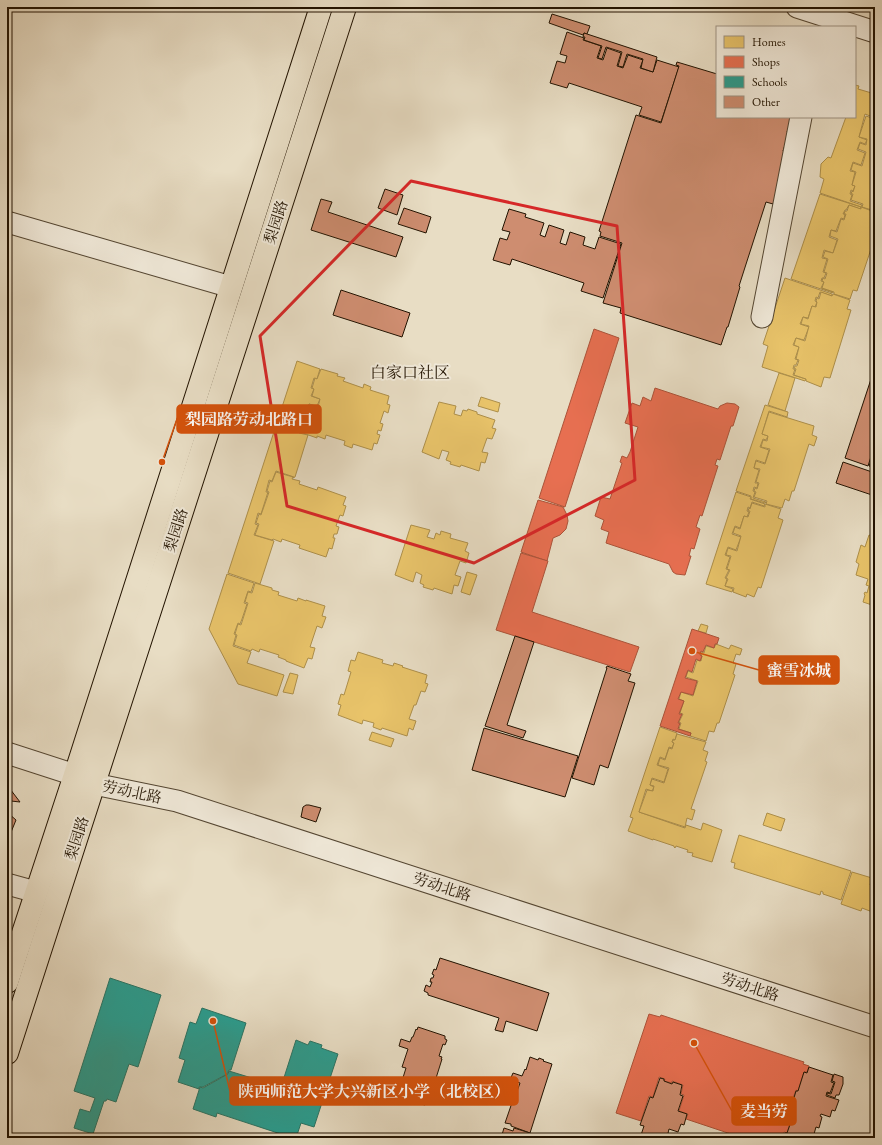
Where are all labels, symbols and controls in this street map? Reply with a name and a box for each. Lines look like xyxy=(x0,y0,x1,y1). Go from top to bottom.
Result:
legend xyxy=(716,26,856,118)
text: Homes xyxy=(752,34,786,50)
text: Shops xyxy=(752,54,780,70)
text: Schools xyxy=(752,74,787,90)
text: Other xyxy=(752,94,780,110)
street label: 梨园路 xyxy=(260,198,292,246)
district label: 白家口社区 xyxy=(370,362,450,383)
callout: 梨园路劳动北路口 xyxy=(177,405,321,433)
text: 梨园路劳动北路口 xyxy=(185,409,313,430)
street label: 梨园路 xyxy=(160,506,192,554)
callout: 蜜雪冰城 xyxy=(759,656,839,684)
text: 蜜雪冰城 xyxy=(767,660,831,681)
street label: 劳动北路 xyxy=(101,776,163,807)
street label: 梨园路 xyxy=(61,814,93,862)
street label: 劳动北路 xyxy=(411,868,474,905)
street label: 劳动北路 xyxy=(719,968,782,1005)
callout: 陕西师范大学大兴新区小学（北校区） xyxy=(230,1077,518,1105)
text: 陕西师范大学大兴新区小学（北校区） xyxy=(238,1081,510,1102)
callout: 麦当劳 xyxy=(732,1097,796,1125)
text: 麦当劳 xyxy=(740,1101,788,1122)

